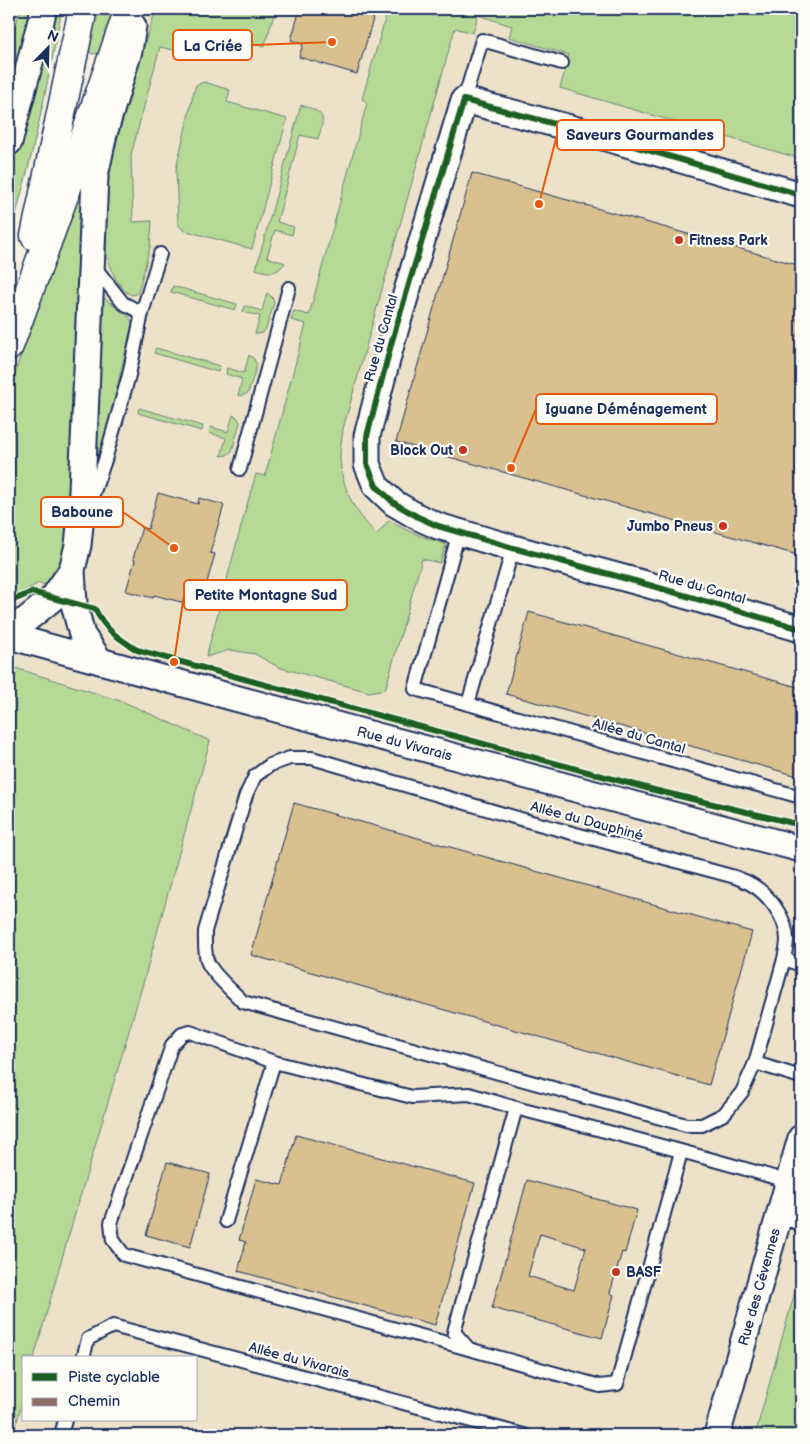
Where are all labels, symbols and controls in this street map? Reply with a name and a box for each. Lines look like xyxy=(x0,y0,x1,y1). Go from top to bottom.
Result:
north arrow xyxy=(22,22,72,72)
text: N xyxy=(45,27,61,46)
callout: La Criée xyxy=(173,30,252,60)
text: La Criée xyxy=(184,37,243,56)
callout: Saveurs Gourmandes xyxy=(557,120,724,150)
text: Saveurs Gourmandes xyxy=(566,126,714,145)
place label: Fitness Park xyxy=(689,232,768,249)
marker: Fitness Park xyxy=(673,234,685,246)
street label: Rue du Cantal xyxy=(360,292,402,384)
callout: Iguane Déménagement xyxy=(536,394,717,424)
text: Iguane Déménagement xyxy=(545,400,707,419)
place label: Block Out xyxy=(390,442,453,459)
marker: Block Out xyxy=(457,444,469,456)
callout: Baboune xyxy=(41,497,123,527)
text: Baboune xyxy=(51,503,113,522)
place label: Jumbo Pneus xyxy=(627,518,713,535)
marker: Jumbo Pneus xyxy=(717,520,729,532)
street label: Rue du Cantal xyxy=(656,566,748,608)
callout: Petite Montagne Sud xyxy=(184,580,347,610)
text: Petite Montagne Sud xyxy=(195,586,337,605)
street label: Allée du Cantal xyxy=(591,715,687,757)
street label: Rue du Vivarais xyxy=(355,722,454,764)
street label: Allée du Dauphiné xyxy=(529,798,646,844)
street label: Rue des Cévennes xyxy=(734,1226,784,1347)
place label: BASF xyxy=(626,1264,662,1281)
marker: BASF xyxy=(610,1266,622,1278)
street label: Allée du Vivarais xyxy=(247,1338,351,1382)
legend xyxy=(22,1356,198,1422)
text: Piste cyclable xyxy=(68,1368,160,1387)
text: Chemin xyxy=(68,1392,120,1411)

